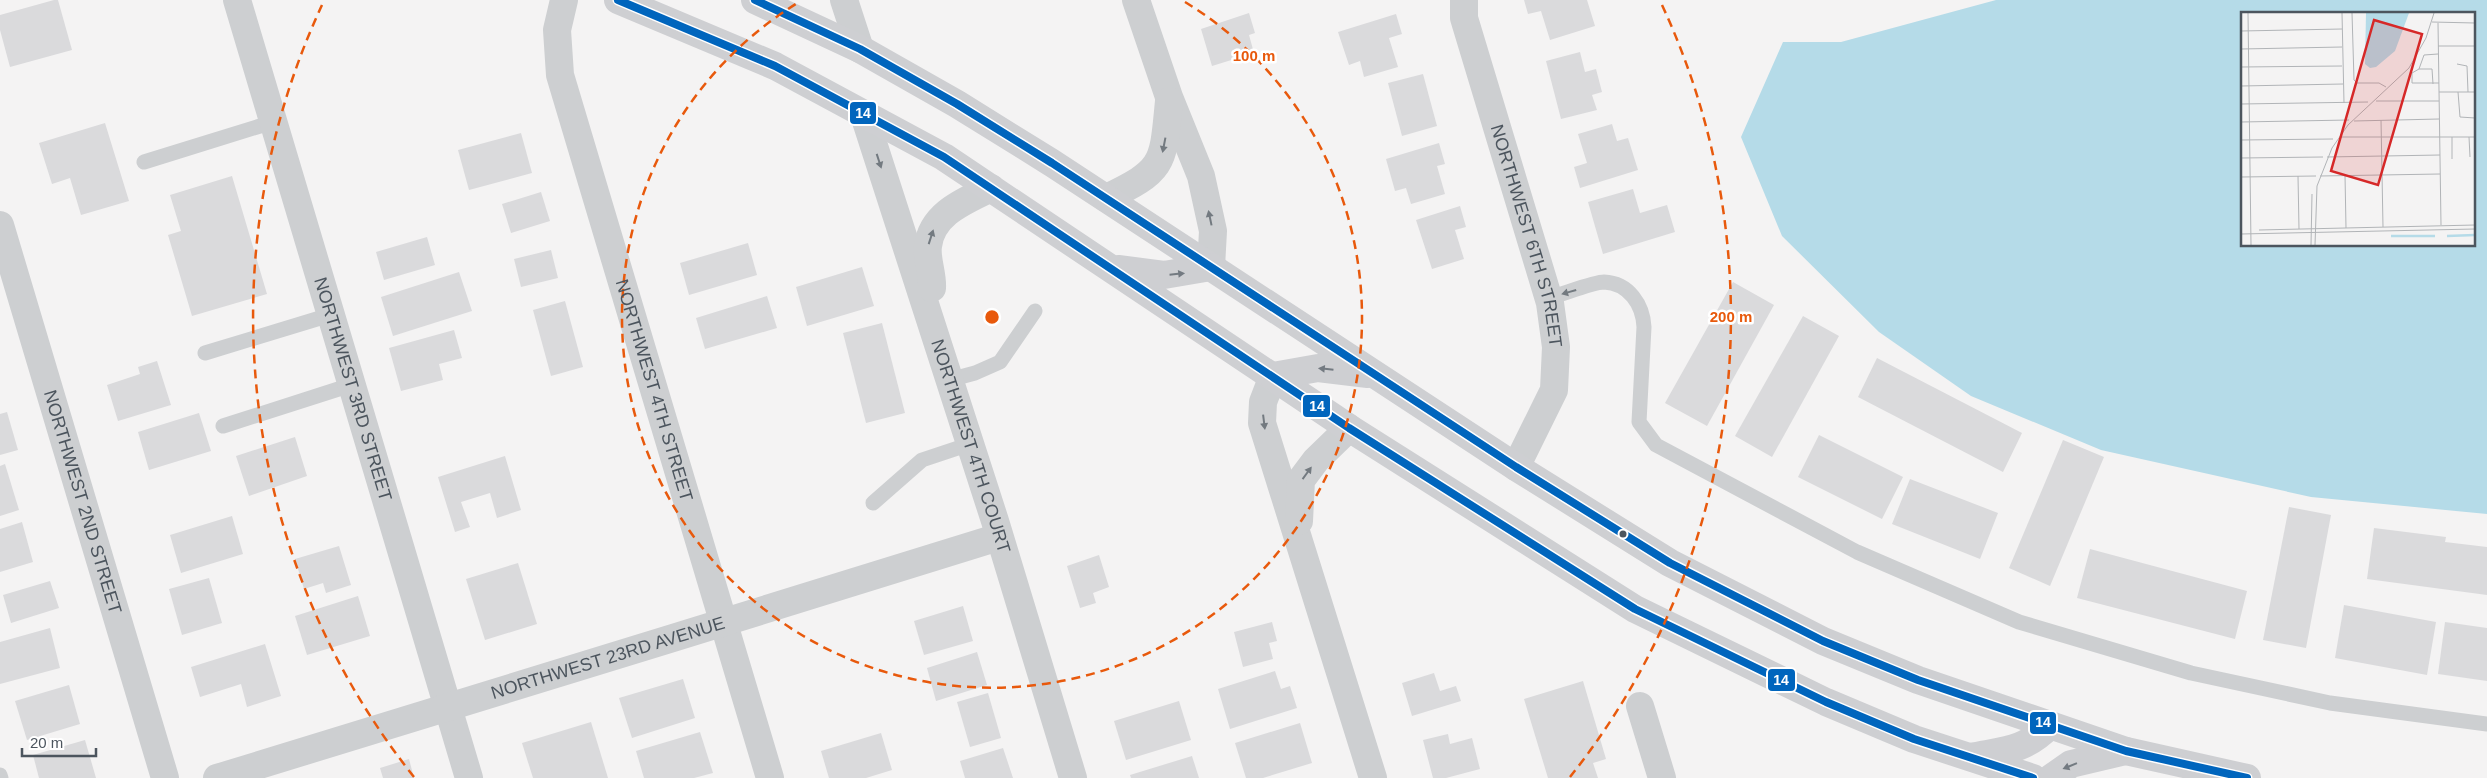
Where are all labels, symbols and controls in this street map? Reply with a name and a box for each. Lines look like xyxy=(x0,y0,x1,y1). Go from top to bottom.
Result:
inset map xyxy=(2241,12,2474,246)
text: 100 m xyxy=(1233,47,1275,64)
line badge: 14 xyxy=(849,101,877,125)
text: 14 xyxy=(855,105,871,121)
street label: NORTHWEST 6TH STREET xyxy=(1487,122,1566,348)
one-way arrow xyxy=(1160,138,1168,153)
one-way arrow xyxy=(875,154,883,169)
one-way arrow xyxy=(1206,211,1214,226)
one-way arrow xyxy=(927,229,935,244)
one-way arrow xyxy=(1169,270,1185,278)
street label: NORTHWEST 3RD STREET xyxy=(310,275,396,503)
street label: NORTHWEST 4TH STREET xyxy=(612,277,697,504)
one-way arrow xyxy=(1562,289,1577,297)
centre of rings xyxy=(983,308,1001,326)
text: 200 m xyxy=(1710,308,1752,325)
street label: NORTHWEST 4TH COURT xyxy=(927,337,1014,555)
one-way arrow xyxy=(1318,365,1334,373)
street label: NORTHWEST 2ND STREET xyxy=(40,388,125,616)
line badge: 14 xyxy=(1302,394,1331,418)
text: 14 xyxy=(1309,398,1325,414)
one-way arrow xyxy=(1260,415,1268,431)
one-way arrow xyxy=(1302,466,1312,480)
unlabelled marker xyxy=(1618,529,1628,539)
street label: NORTHWEST 23RD AVENUE xyxy=(489,613,727,703)
line badge: 14 xyxy=(1767,668,1796,692)
text: 14 xyxy=(1773,672,1789,688)
line badge: 14 xyxy=(2029,711,2057,735)
text: 14 xyxy=(2035,714,2051,730)
scale bar xyxy=(22,726,96,758)
text: 20 m xyxy=(30,734,63,751)
one-way arrow xyxy=(2062,762,2077,770)

